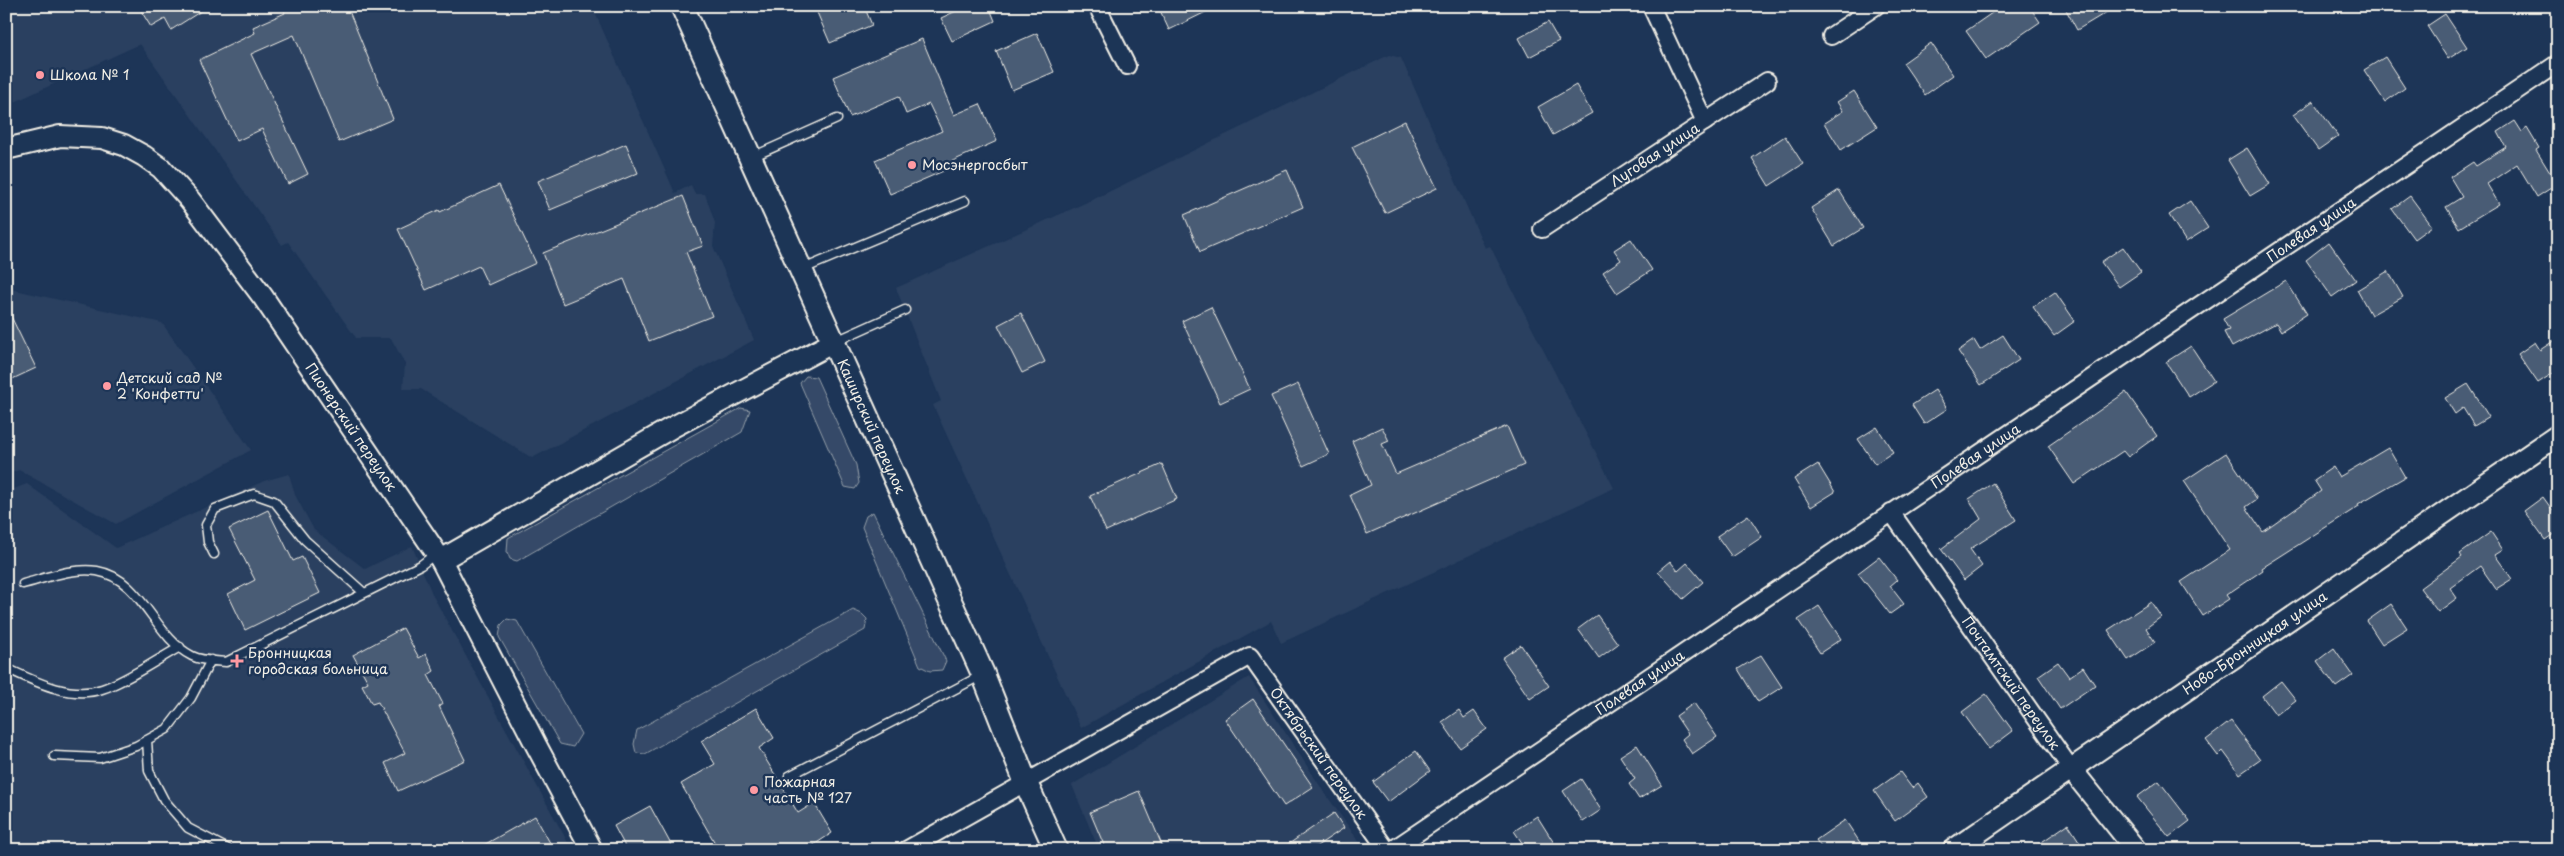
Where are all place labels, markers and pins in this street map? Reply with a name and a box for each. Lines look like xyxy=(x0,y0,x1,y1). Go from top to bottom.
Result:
place label: Школа № 1 xyxy=(50,64,129,85)
marker: Школа № 1 xyxy=(34,69,46,81)
place label: Мосэнергосбыт xyxy=(922,154,1028,175)
marker: Мосэнергосбыт xyxy=(906,159,918,171)
place label: Детский сад № 2 'Конфетти' xyxy=(116,367,222,404)
marker: Детский сад № 2 'Конфетти' xyxy=(101,380,113,392)
place label: Бронницкая городская больница xyxy=(248,642,388,679)
marker: Бронницкая городская больница xyxy=(230,654,244,668)
place label: Пожарная часть № 127 xyxy=(764,771,852,808)
marker: Пожарная часть № 127 xyxy=(748,784,760,796)

